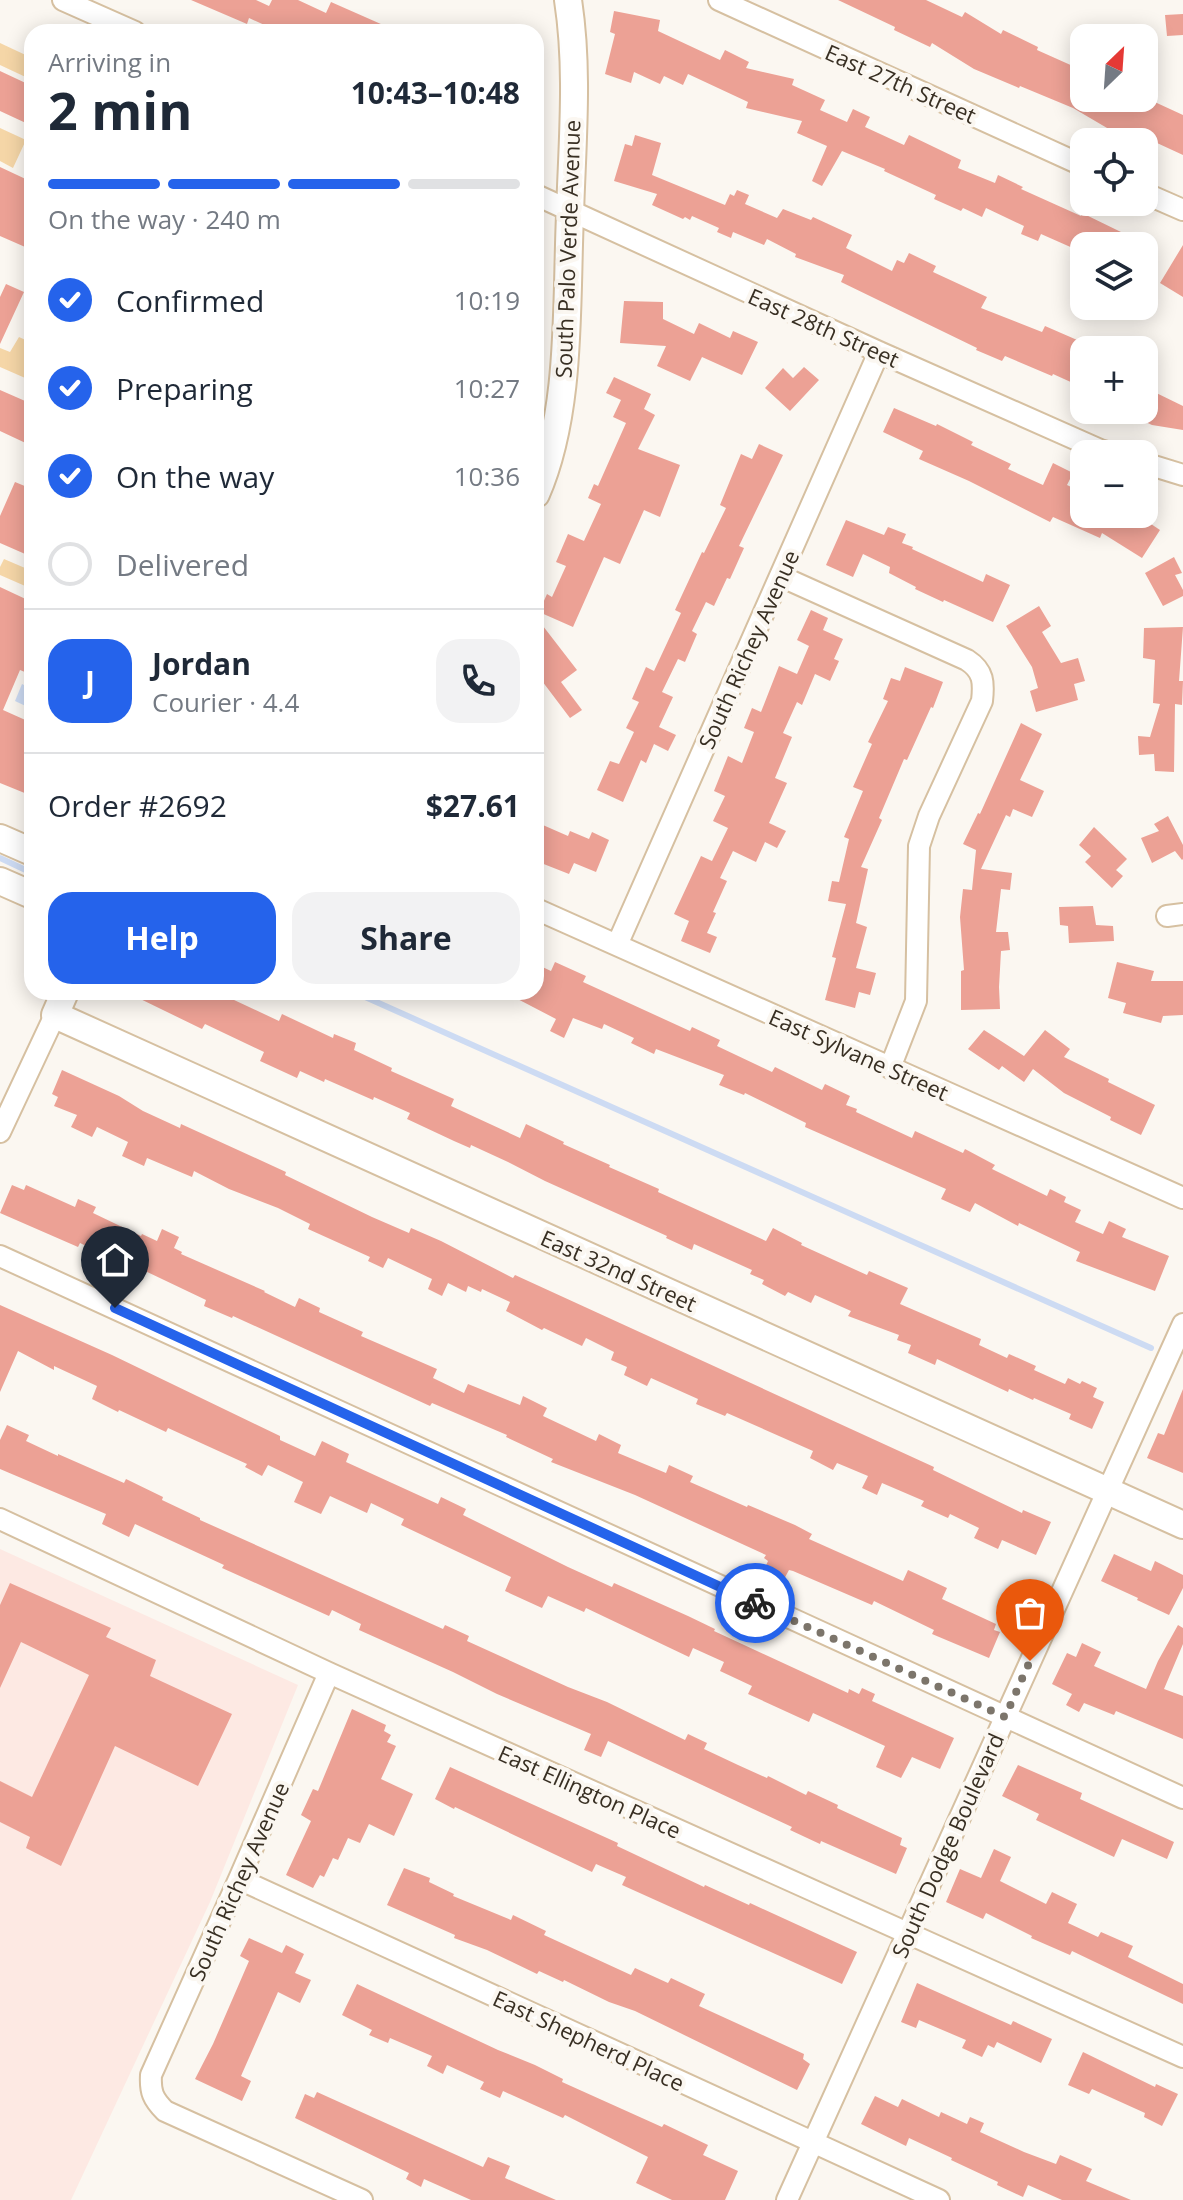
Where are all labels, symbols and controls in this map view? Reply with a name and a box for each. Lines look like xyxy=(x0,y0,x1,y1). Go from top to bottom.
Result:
north arrow xyxy=(1070,24,1158,112)
map controls xyxy=(1070,24,1158,528)
street label: East 27th Street xyxy=(821,36,981,130)
text: Arriving in xyxy=(48,44,171,80)
text: 10:43–10:48 xyxy=(351,72,520,113)
text: 2 min xyxy=(48,74,192,145)
street label: South Palo Verde Avenue xyxy=(548,119,586,379)
button: locate xyxy=(1070,128,1158,216)
text: On the way · 240 m xyxy=(48,201,281,237)
button: layers xyxy=(1070,232,1158,320)
icon: check xyxy=(48,278,92,322)
text: Confirmed xyxy=(116,280,264,321)
street label: East 28th Street xyxy=(744,280,904,374)
text: 10:19 xyxy=(454,282,520,318)
button: + xyxy=(1070,336,1158,424)
icon: check xyxy=(48,366,92,410)
text: Preparing xyxy=(116,368,253,409)
text: 10:27 xyxy=(454,370,520,406)
button: − xyxy=(1070,440,1158,528)
icon: check xyxy=(48,454,92,498)
text: On the way xyxy=(116,456,274,497)
text: 10:36 xyxy=(454,458,520,494)
text: Delivered xyxy=(116,544,249,585)
street label: South Richey Avenue xyxy=(691,545,805,753)
button: phone xyxy=(436,639,520,723)
text: Jordan xyxy=(152,643,251,684)
text: J xyxy=(85,661,95,702)
text: Courier · 4.4 xyxy=(152,684,299,720)
text: Order #2692 xyxy=(48,785,227,826)
text: $27.61 xyxy=(426,785,520,826)
button: Help xyxy=(48,892,276,984)
button: Share xyxy=(292,892,520,984)
street label: East Sylvane Street xyxy=(765,1001,954,1107)
street label: East 32nd Street xyxy=(536,1222,702,1318)
pin xyxy=(81,1226,149,1308)
icon: home xyxy=(93,1238,137,1282)
courier xyxy=(715,1563,795,1643)
pin xyxy=(996,1579,1064,1661)
icon: bike xyxy=(733,1581,777,1625)
icon: bag xyxy=(1008,1591,1052,1635)
street label: South Dodge Boulevard xyxy=(884,1728,1010,1962)
street label: East Ellington Place xyxy=(494,1737,686,1845)
street label: South Richey Avenue xyxy=(181,1777,295,1985)
street label: East Shepherd Place xyxy=(489,1982,689,2098)

